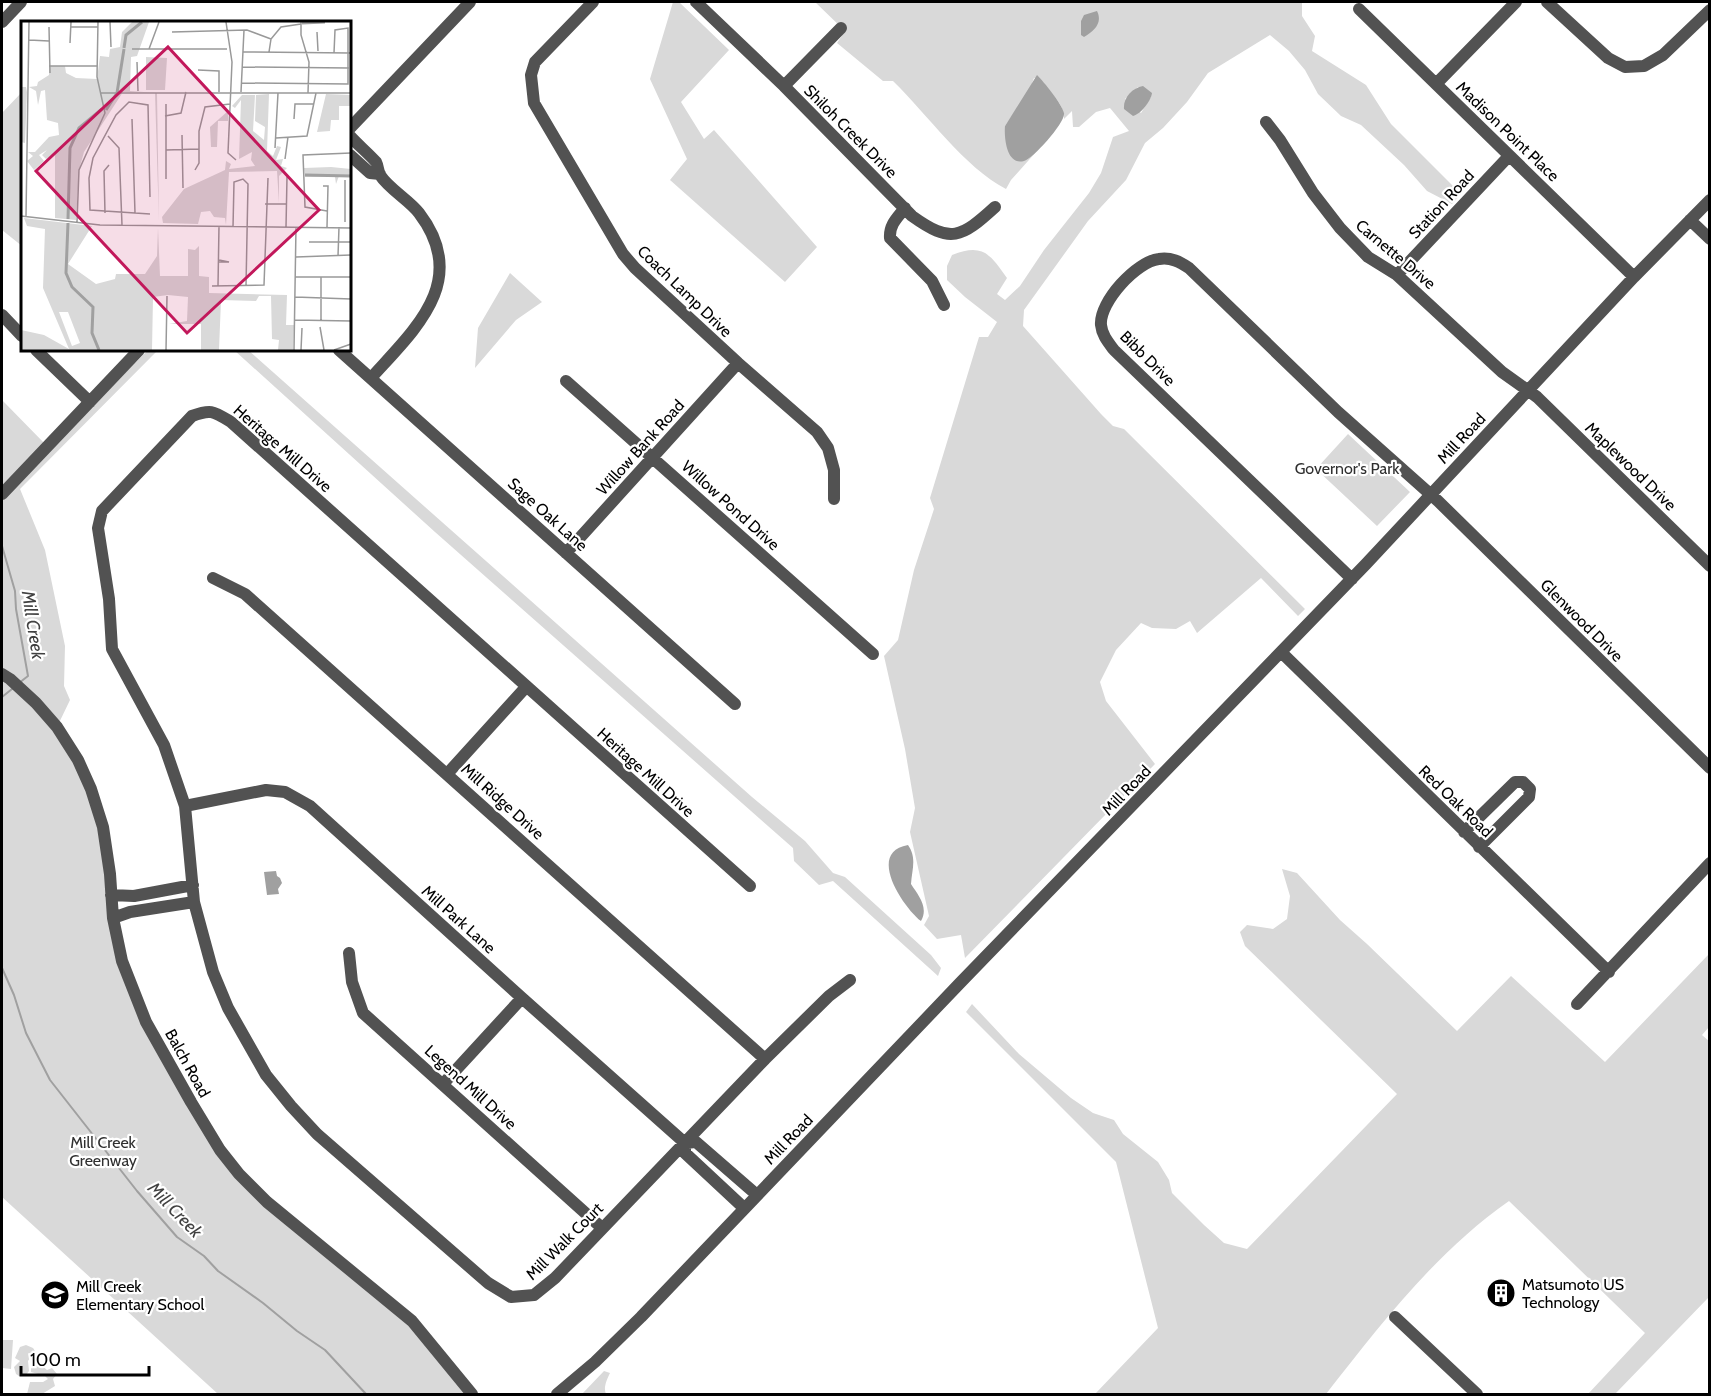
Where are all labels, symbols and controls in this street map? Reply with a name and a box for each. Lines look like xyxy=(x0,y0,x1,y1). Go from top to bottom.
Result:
inset map xyxy=(21,21,351,351)
street label: Madison Point Place xyxy=(1452,77,1563,185)
street label: Shiloh Creek Drive xyxy=(800,81,901,182)
street label: Station Road xyxy=(1405,166,1478,243)
street label: Carnette Drive xyxy=(1352,216,1439,293)
street label: Coach Lamp Drive xyxy=(634,242,736,341)
street label: Bibb Drive xyxy=(1116,327,1179,390)
street label: Willow Bank Road xyxy=(593,396,688,499)
street label: Heritage Mill Drive xyxy=(230,401,336,496)
street label: Mill Road xyxy=(1433,409,1489,468)
street label: Maplewood Drive xyxy=(1581,418,1680,514)
street label: Willow Pond Drive xyxy=(678,457,783,554)
park label: Governor's Park xyxy=(1295,459,1400,478)
street label: Sage Oak Lane xyxy=(504,474,591,555)
street label: Glenwood Drive xyxy=(1536,575,1627,666)
water label: Mill Creek xyxy=(17,588,49,662)
street label: Heritage Mill Drive xyxy=(593,724,698,821)
street label: Mill Ridge Drive xyxy=(457,759,548,844)
street label: Mill Road xyxy=(1098,761,1155,819)
street label: Red Oak Road xyxy=(1415,761,1497,841)
street label: Mill Park Lane xyxy=(418,881,499,957)
street label: Balch Road xyxy=(161,1026,214,1101)
street label: Legend Mill Drive xyxy=(421,1041,520,1134)
street label: Mill Road xyxy=(760,1110,817,1168)
park label: Mill Creek Greenway xyxy=(69,1133,137,1170)
water label: Mill Creek xyxy=(142,1177,208,1243)
street label: Mill Walk Court xyxy=(522,1198,607,1284)
place label: Matsumoto US Technology xyxy=(1522,1275,1624,1312)
place label: Mill Creek Elementary School xyxy=(76,1277,204,1314)
building icon: Matsumoto US Technology xyxy=(1485,1277,1517,1309)
school or university icon: Mill Creek Elementary School xyxy=(39,1279,71,1311)
scale bar xyxy=(21,1339,148,1377)
text: 100 m xyxy=(30,1349,81,1371)

